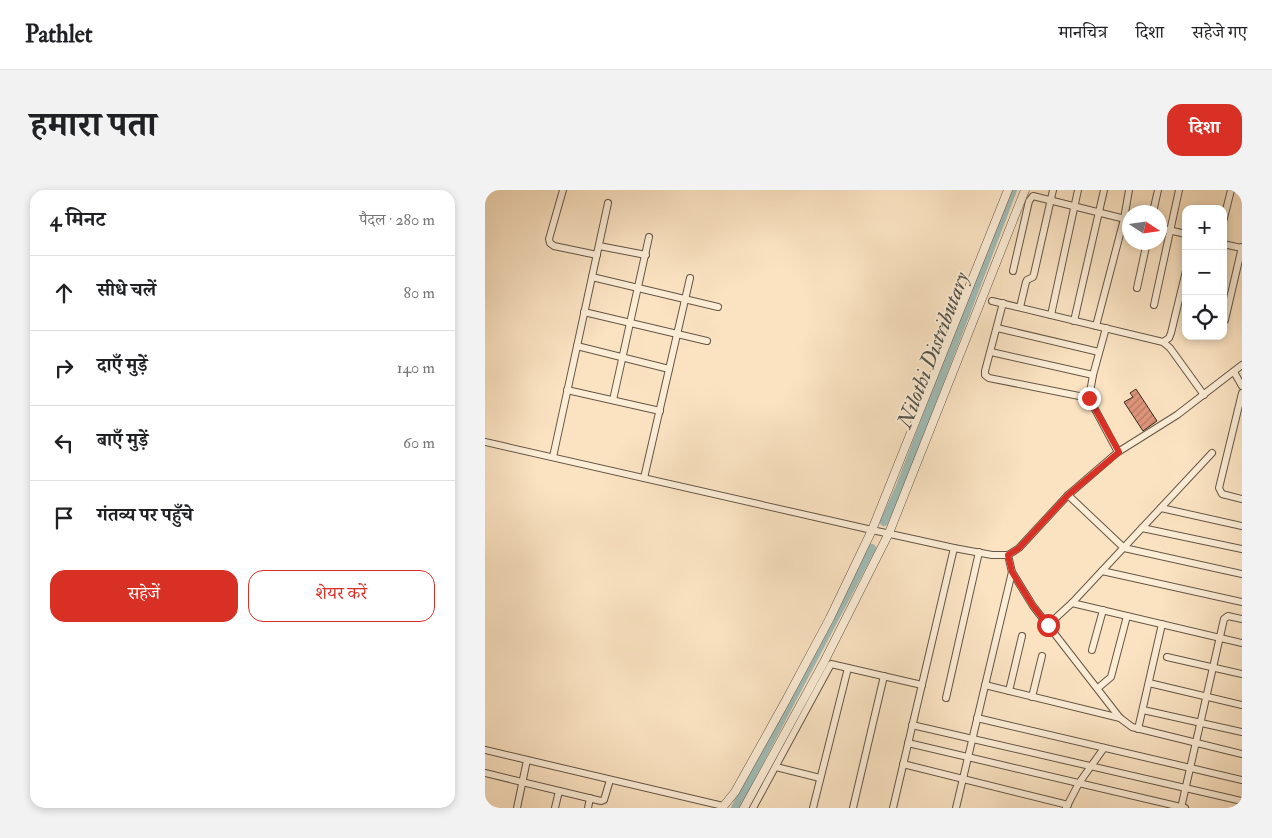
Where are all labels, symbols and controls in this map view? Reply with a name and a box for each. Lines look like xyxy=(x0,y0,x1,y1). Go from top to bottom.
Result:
text: Pathlet xyxy=(25,19,93,50)
text: मानचित्र xyxy=(1059,21,1107,44)
text: दिशा xyxy=(1135,21,1164,44)
text: सहेजे गए xyxy=(1192,21,1247,44)
text: हमारा पता xyxy=(30,103,156,147)
button: दिशा xyxy=(1167,104,1242,156)
north arrow xyxy=(1122,205,1167,250)
map controls xyxy=(1182,205,1227,340)
button: + xyxy=(1182,205,1227,250)
text: 4 मिनट xyxy=(50,206,106,233)
text: पैदल · 280 m xyxy=(359,210,435,230)
button: − xyxy=(1182,250,1227,295)
water label: Nilothi Distributary xyxy=(890,268,976,433)
text: सीधे चलें xyxy=(97,278,156,302)
icon: ahead xyxy=(50,279,78,307)
text: 80 m xyxy=(404,283,435,303)
button: locate xyxy=(1182,295,1227,340)
text: दाएँ मुड़ें xyxy=(97,353,148,377)
icon: right xyxy=(50,354,78,382)
text: 140 m xyxy=(397,358,435,378)
route end xyxy=(1078,387,1101,410)
text: बाएँ मुड़ें xyxy=(97,428,148,452)
icon: left xyxy=(50,429,78,457)
text: 60 m xyxy=(403,433,435,453)
text: गंतव्य पर पहुँचे xyxy=(97,503,193,527)
icon: arrive xyxy=(50,504,78,532)
button: सहेजें xyxy=(50,570,238,622)
button: शेयर करें xyxy=(248,570,435,622)
route start xyxy=(1037,614,1060,637)

